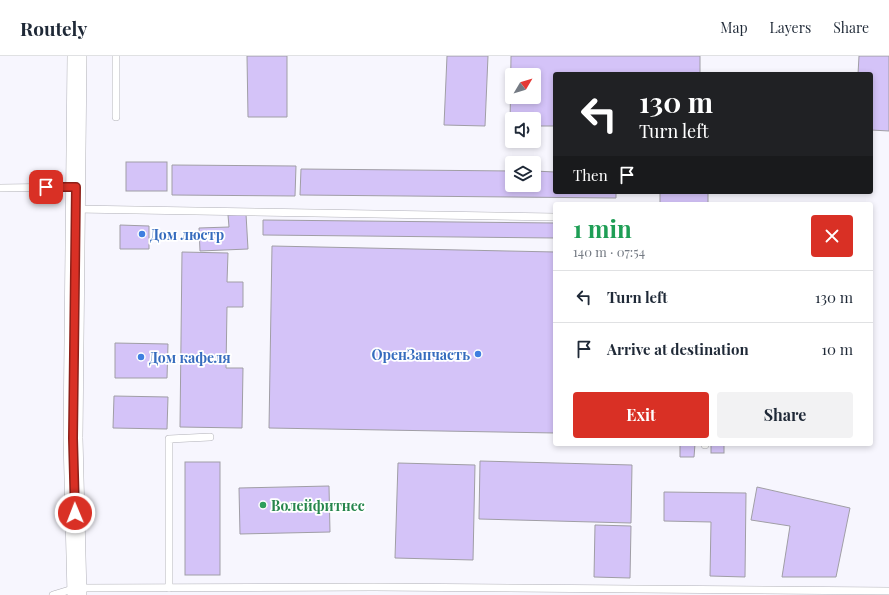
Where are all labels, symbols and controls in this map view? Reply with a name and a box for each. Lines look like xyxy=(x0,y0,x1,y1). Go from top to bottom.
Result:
text: Routely xyxy=(20,15,87,41)
text: Map xyxy=(720,18,748,37)
text: Layers xyxy=(770,18,811,37)
text: Share xyxy=(833,18,869,37)
north arrow xyxy=(505,68,541,104)
map controls xyxy=(505,68,541,192)
text: 130 m xyxy=(639,83,713,120)
icon: left xyxy=(573,88,625,140)
button: sound xyxy=(505,112,541,148)
text: Turn left xyxy=(639,119,709,143)
button: layers xyxy=(505,156,541,192)
icon: arrive xyxy=(616,164,638,186)
text: Then xyxy=(573,165,608,185)
pin xyxy=(29,170,63,204)
icon: arrive xyxy=(35,176,57,198)
text: 1 min xyxy=(573,212,632,244)
button: close xyxy=(811,215,853,257)
place label: Дом люстр xyxy=(150,225,224,244)
marker: Дом люстр xyxy=(137,229,147,239)
text: 140 m · 07:54 xyxy=(573,243,645,260)
icon: left xyxy=(573,286,595,308)
text: Turn left xyxy=(607,287,668,307)
text: 130 m xyxy=(815,287,853,307)
icon: arrive xyxy=(573,338,595,360)
text: Arrive at destination xyxy=(607,339,749,359)
text: 10 m xyxy=(821,339,853,359)
place label: ОренЗапчасть xyxy=(371,345,470,364)
place label: Дом кафеля xyxy=(149,348,231,367)
marker: ОренЗапчасть xyxy=(473,349,483,359)
marker: Дом кафеля xyxy=(136,352,146,362)
button: Exit xyxy=(573,392,709,438)
button: Share xyxy=(717,392,853,438)
position arrow xyxy=(54,492,96,534)
place label: Волейфитнес xyxy=(271,496,365,515)
marker: Волейфитнес xyxy=(258,500,268,510)

